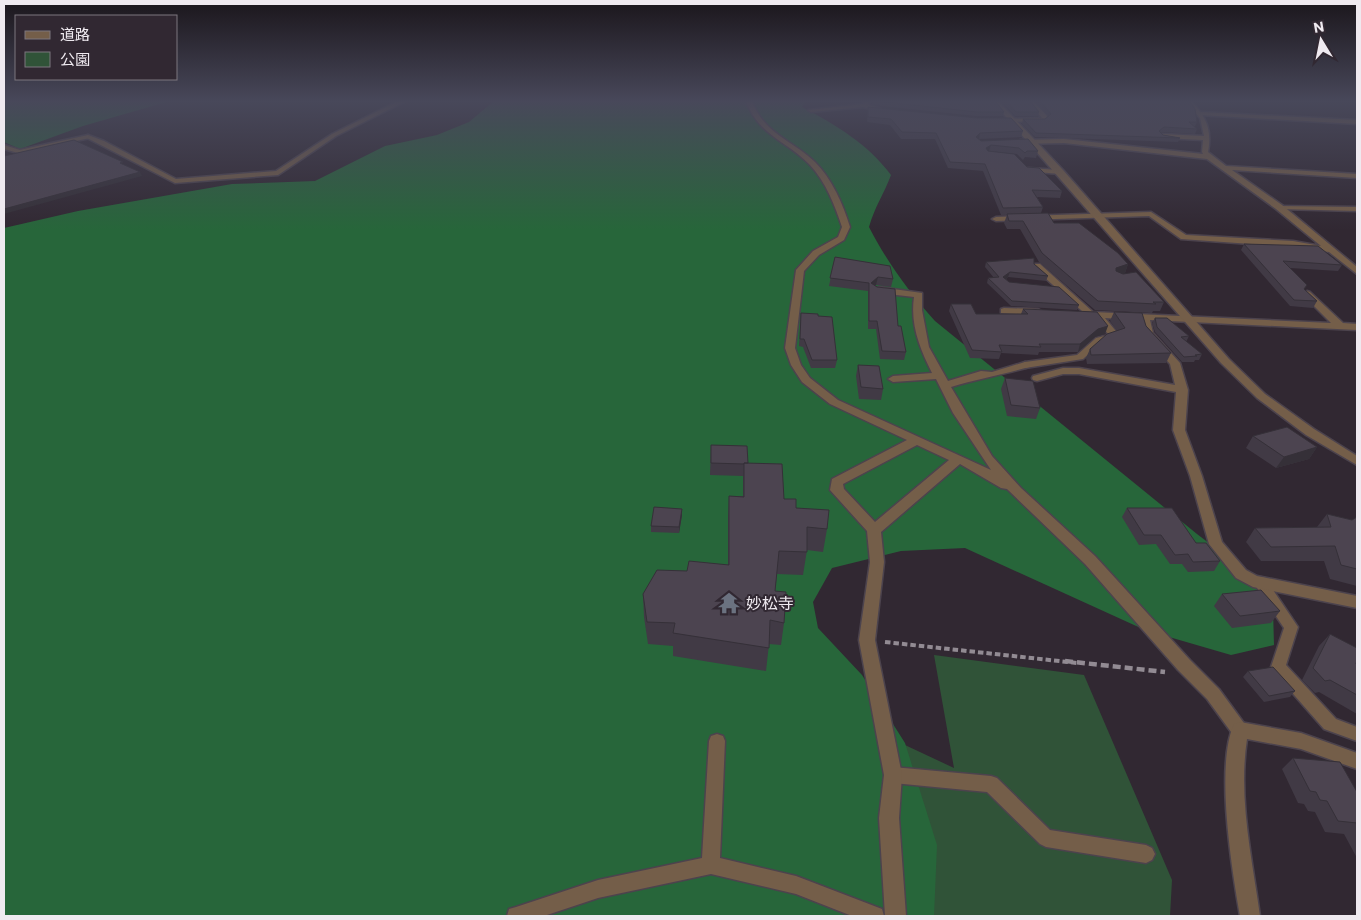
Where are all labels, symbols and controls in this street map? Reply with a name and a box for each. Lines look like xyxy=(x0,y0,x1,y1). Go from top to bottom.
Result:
legend xyxy=(15,15,178,80)
north arrow xyxy=(1296,15,1346,65)
text: N xyxy=(1312,17,1325,36)
text: 道路 xyxy=(60,25,90,43)
text: 公園 xyxy=(60,50,90,68)
temple icon: 妙松寺 xyxy=(716,590,742,616)
place label: 妙松寺 xyxy=(746,593,794,612)

